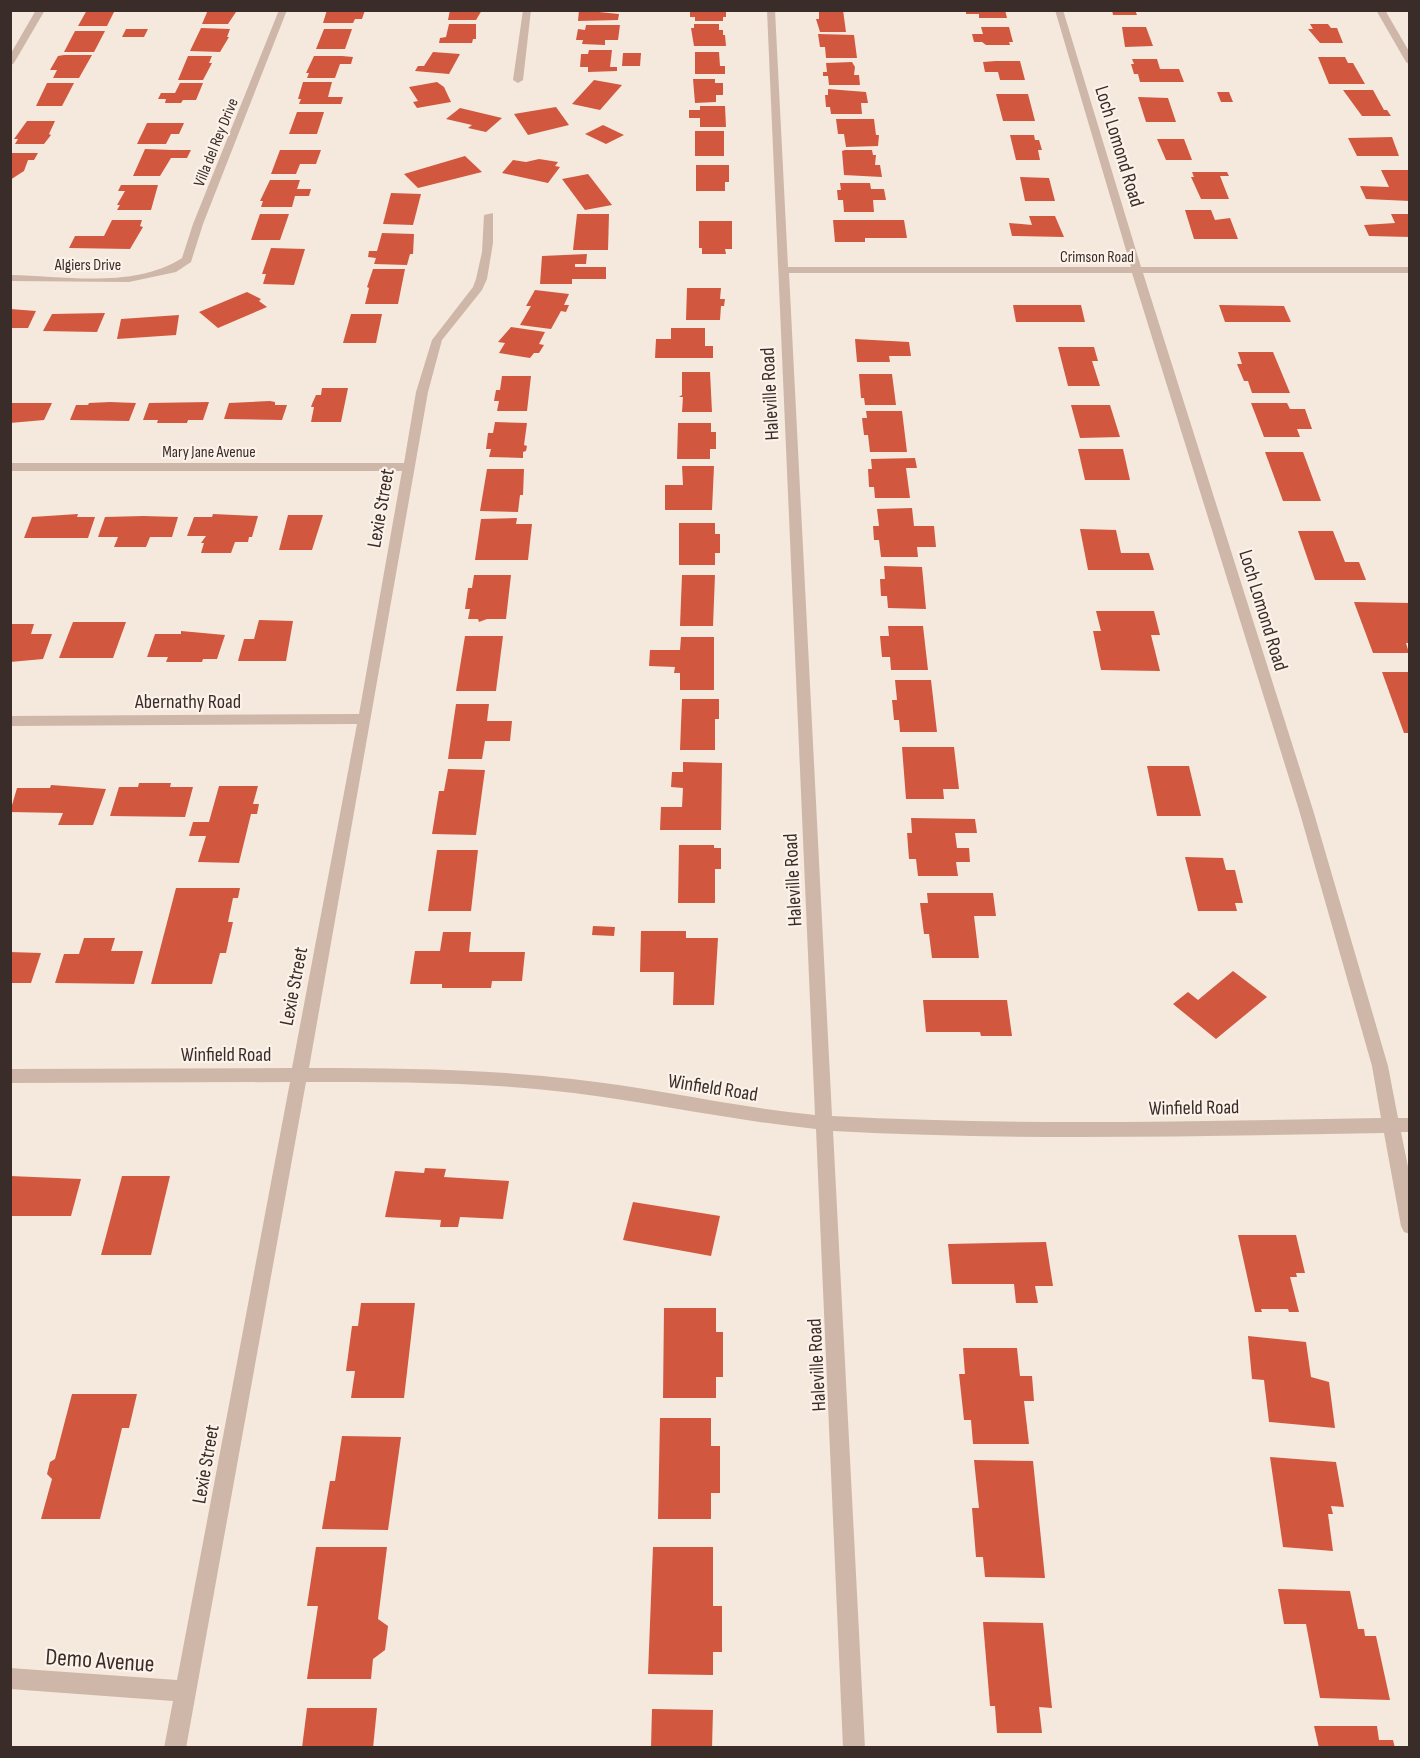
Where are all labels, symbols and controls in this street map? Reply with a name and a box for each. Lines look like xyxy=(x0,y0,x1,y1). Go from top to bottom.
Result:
street label: Loch Lomond Road xyxy=(1089,83,1149,210)
street label: Villa del Rey Drive xyxy=(190,96,243,190)
street label: Crimson Road xyxy=(1060,248,1134,267)
street label: Algiers Drive xyxy=(54,256,121,275)
street label: Haleville Road xyxy=(756,347,784,441)
street label: Mary Jane Avenue xyxy=(162,443,256,462)
street label: Lexie Street xyxy=(362,467,400,550)
street label: Loch Lomond Road xyxy=(1233,547,1293,674)
street label: Abernathy Road xyxy=(134,690,241,714)
street label: Haleville Road xyxy=(779,833,807,927)
street label: Lexie Street xyxy=(275,945,313,1028)
street label: Winfield Road xyxy=(181,1043,271,1067)
street label: Winfield Road xyxy=(666,1069,759,1107)
street label: Winfield Road xyxy=(1148,1095,1240,1121)
street label: Haleville Road xyxy=(803,1318,831,1412)
street label: Lexie Street xyxy=(187,1423,225,1506)
street label: Demo Avenue xyxy=(44,1642,156,1679)

